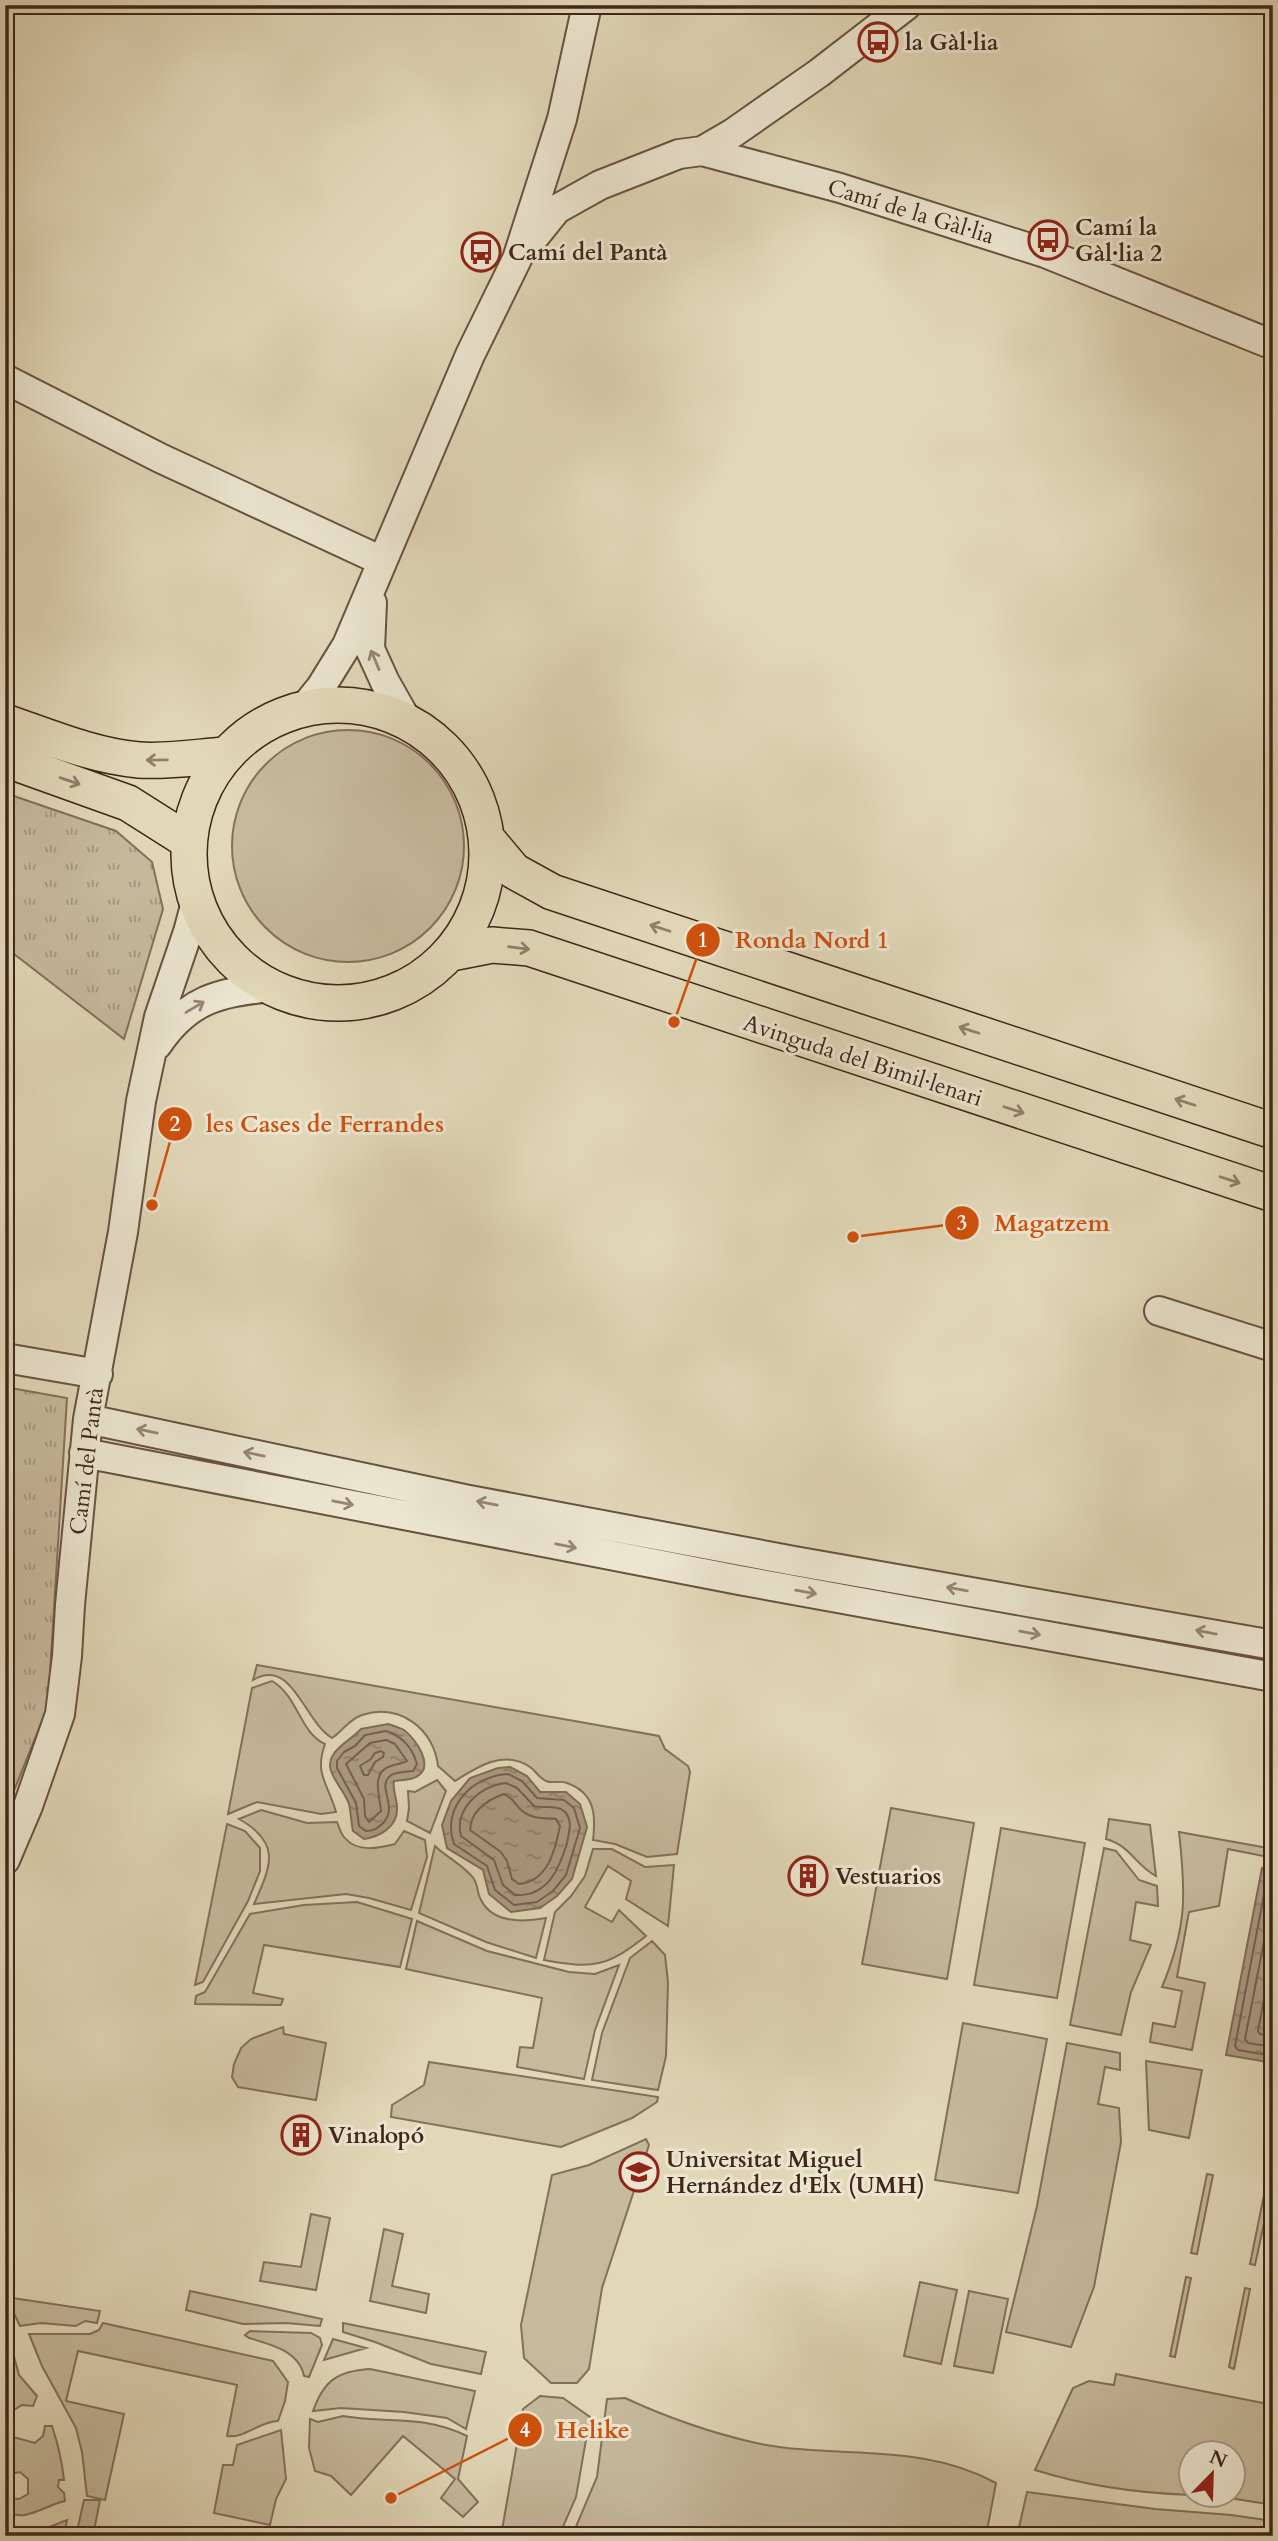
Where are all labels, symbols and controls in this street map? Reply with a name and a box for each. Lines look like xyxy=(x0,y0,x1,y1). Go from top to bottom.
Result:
bus stop icon: la Gàl·lia xyxy=(857,21,899,63)
place label: la Gàl·lia xyxy=(905,27,999,58)
street label: Camí de la Gàl·lia xyxy=(824,171,998,252)
place label: Camí la Gàl·lia 2 xyxy=(1075,212,1162,269)
bus stop icon: Camí la Gàl·lia 2 xyxy=(1027,219,1069,261)
bus stop icon: Camí del Pantà xyxy=(460,231,502,273)
place label: Camí del Pantà xyxy=(508,237,668,268)
one-way arrow xyxy=(368,650,381,671)
one-way arrow xyxy=(146,753,169,767)
one-way arrow xyxy=(58,776,80,788)
callout: Ronda Nord 1 xyxy=(686,917,903,962)
one-way arrow xyxy=(649,921,671,933)
text: Ronda Nord 1 xyxy=(735,924,889,957)
text: 1 xyxy=(698,926,708,955)
one-way arrow xyxy=(507,941,529,954)
one-way arrow xyxy=(185,999,205,1013)
street label: Avinguda del Bimil·lenari xyxy=(739,1007,987,1114)
one-way arrow xyxy=(958,1023,980,1035)
one-way arrow xyxy=(1174,1095,1196,1107)
callout: les Cases de Ferrandes xyxy=(157,1101,458,1146)
one-way arrow xyxy=(1003,1104,1025,1117)
text: les Cases de Ferrandes xyxy=(206,1108,444,1141)
text: 2 xyxy=(170,1110,181,1139)
one-way arrow xyxy=(1219,1175,1241,1187)
callout: Magatzem xyxy=(945,1200,1123,1245)
text: Magatzem xyxy=(994,1207,1111,1240)
text: 3 xyxy=(957,1209,967,1238)
street label: Camí del Pantà xyxy=(62,1386,111,1536)
one-way arrow xyxy=(136,1424,159,1438)
one-way arrow xyxy=(243,1446,266,1460)
one-way arrow xyxy=(476,1496,499,1509)
one-way arrow xyxy=(331,1497,354,1511)
one-way arrow xyxy=(554,1540,577,1554)
one-way arrow xyxy=(947,1582,969,1595)
one-way arrow xyxy=(794,1586,817,1599)
one-way arrow xyxy=(1195,1625,1218,1639)
one-way arrow xyxy=(1018,1627,1041,1640)
building icon: Vestuarios xyxy=(787,1855,829,1897)
place label: Vestuarios xyxy=(835,1861,941,1892)
building icon: Vinalopó xyxy=(280,2114,322,2156)
place label: Vinalopó xyxy=(328,2120,424,2151)
place label: Universitat Miguel Hernández d'Elx (UMH) xyxy=(666,2144,925,2201)
school or university icon: Universitat Miguel Hernández d'Elx (UMH) xyxy=(618,2151,660,2193)
callout: Helike xyxy=(508,2407,644,2452)
text: Helike xyxy=(556,2414,630,2447)
text: 4 xyxy=(520,2416,531,2445)
north arrow xyxy=(1176,2440,1246,2510)
text: N xyxy=(1206,2444,1231,2475)

